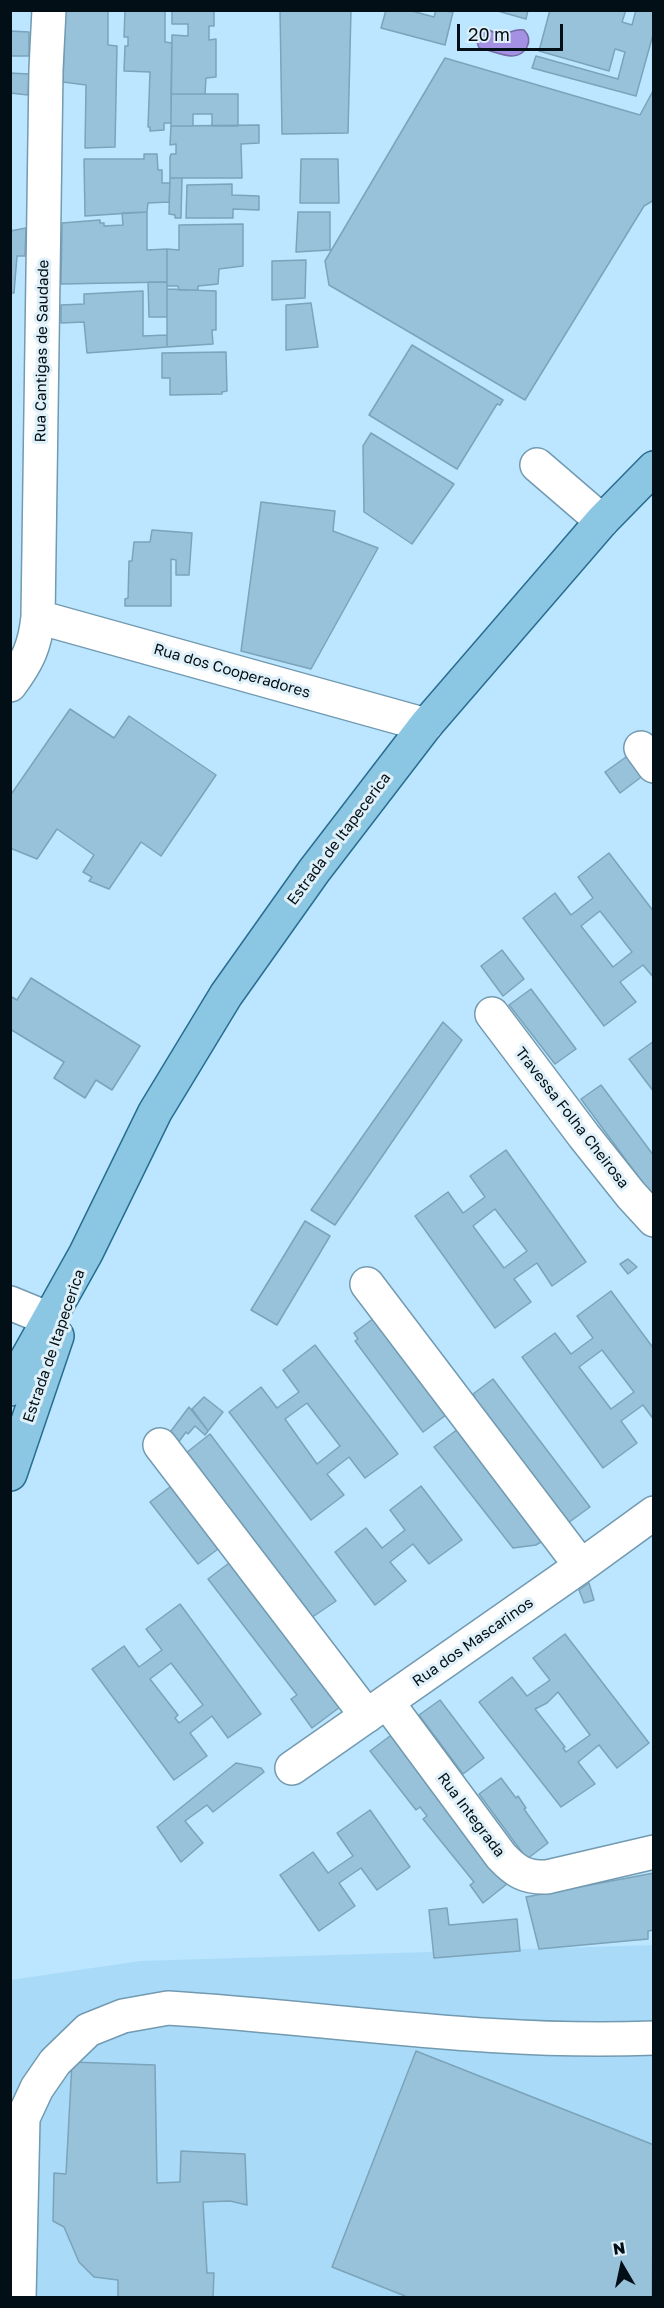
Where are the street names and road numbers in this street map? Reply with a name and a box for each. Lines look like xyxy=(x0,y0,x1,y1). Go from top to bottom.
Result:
street label: Rua Cantigas de Saudade xyxy=(31,259,53,443)
street label: Rua dos Cooperadores xyxy=(152,640,312,702)
street label: Estrada de Itapecerica xyxy=(283,769,395,909)
street label: Travessa Folha Cheirosa xyxy=(511,1044,633,1192)
street label: Estrada de Itapecerica xyxy=(19,1267,89,1425)
street label: Rua dos Mascarinos xyxy=(409,1594,537,1690)
street label: Rua Integrada xyxy=(433,1769,509,1861)

